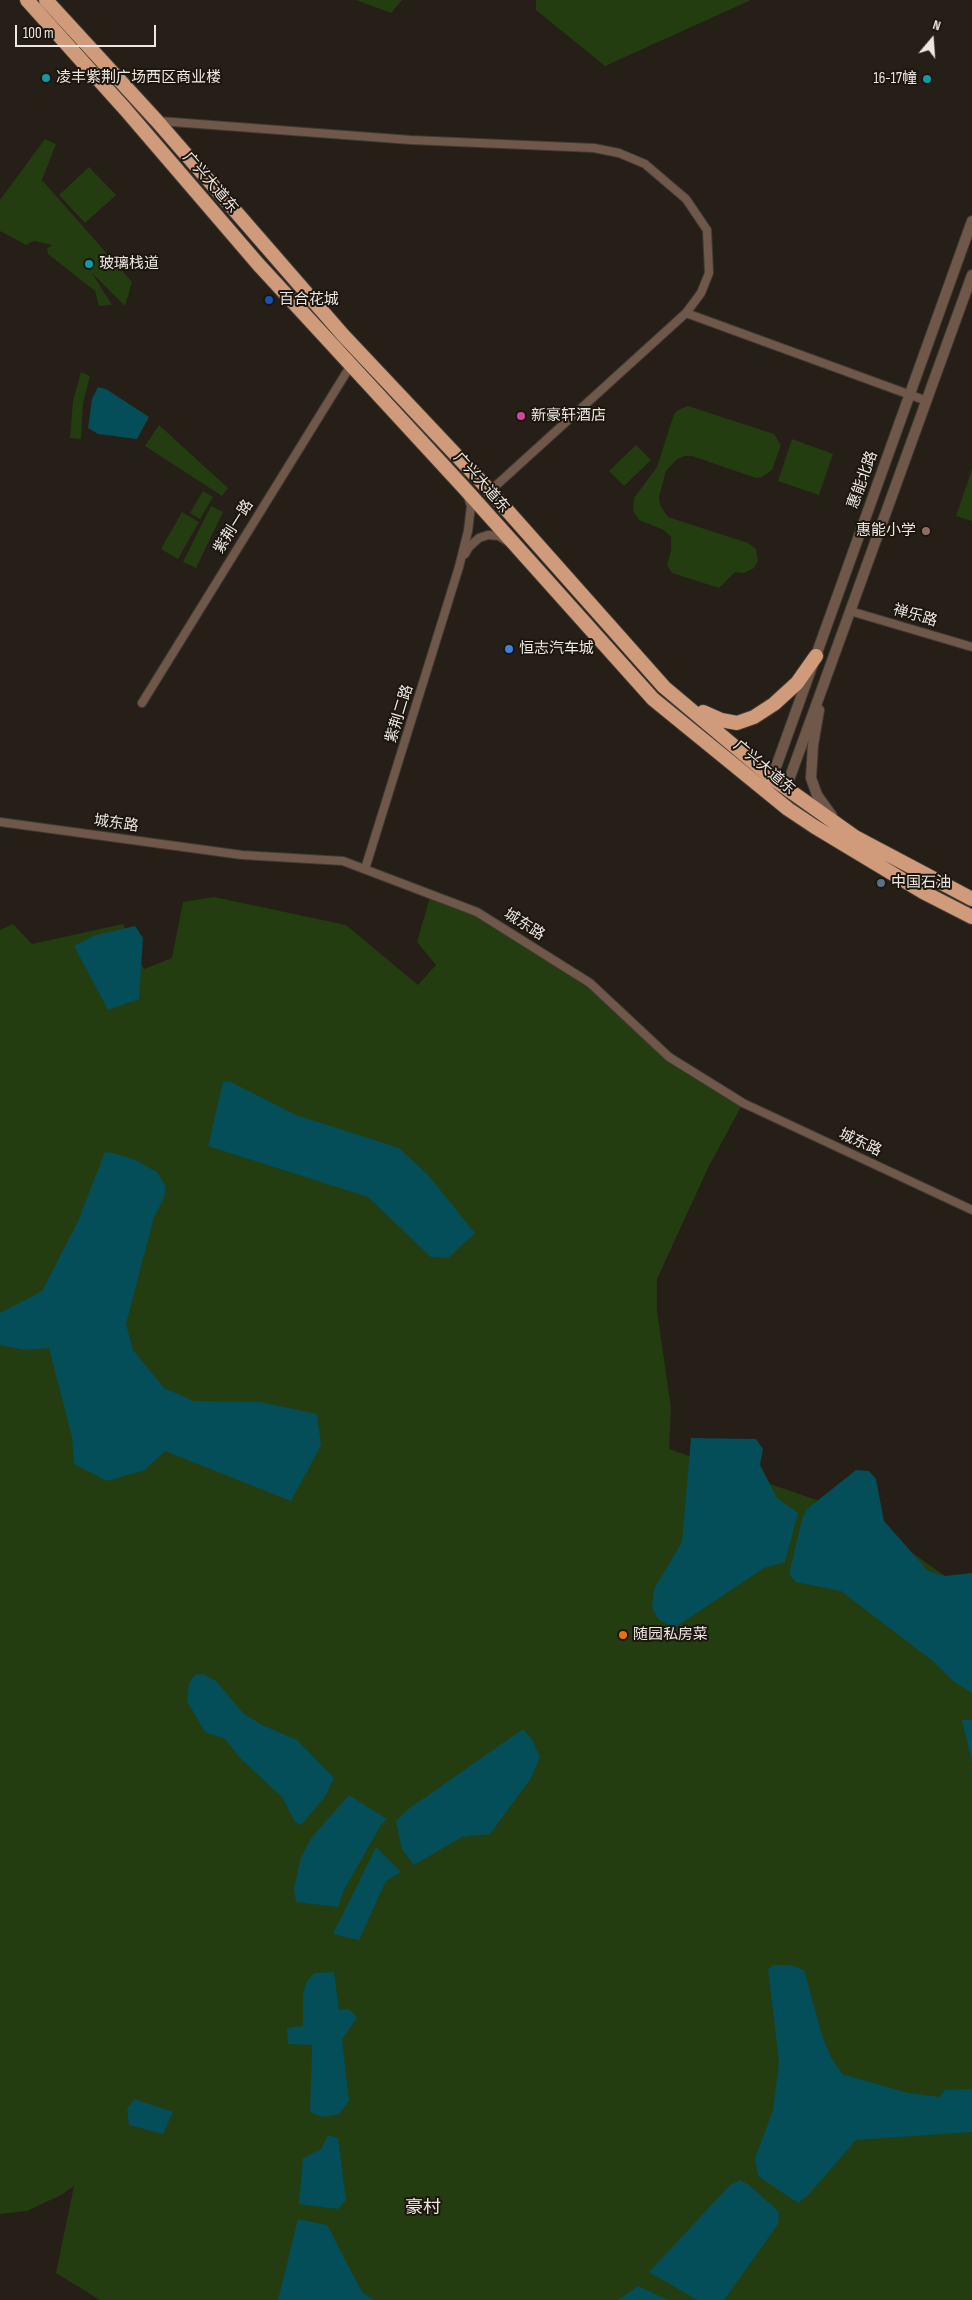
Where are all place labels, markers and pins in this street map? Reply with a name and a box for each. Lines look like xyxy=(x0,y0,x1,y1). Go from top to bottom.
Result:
place label: 凌丰紫荆广场西区商业楼 xyxy=(56,69,221,87)
place label: 16-17幢 xyxy=(873,70,917,88)
marker: 凌丰紫荆广场西区商业楼 xyxy=(40,72,52,84)
marker: 16-17幢 xyxy=(921,73,933,85)
place label: 玻璃栈道 xyxy=(99,255,159,273)
marker: 玻璃栈道 xyxy=(83,258,95,270)
place label: 百合花城 xyxy=(279,291,339,309)
marker: 百合花城 xyxy=(263,294,275,306)
place label: 新豪轩酒店 xyxy=(531,407,606,425)
marker: 新豪轩酒店 xyxy=(515,410,527,422)
place label: 惠能小学 xyxy=(856,522,916,540)
marker: 惠能小学 xyxy=(920,525,932,537)
place label: 恒志汽车城 xyxy=(519,640,594,658)
marker: 恒志汽车城 xyxy=(503,643,515,655)
place label: 中国石油 xyxy=(891,874,951,892)
marker: 中国石油 xyxy=(875,877,887,889)
place label: 随园私房菜 xyxy=(633,1626,708,1644)
marker: 随园私房菜 xyxy=(617,1629,629,1641)

